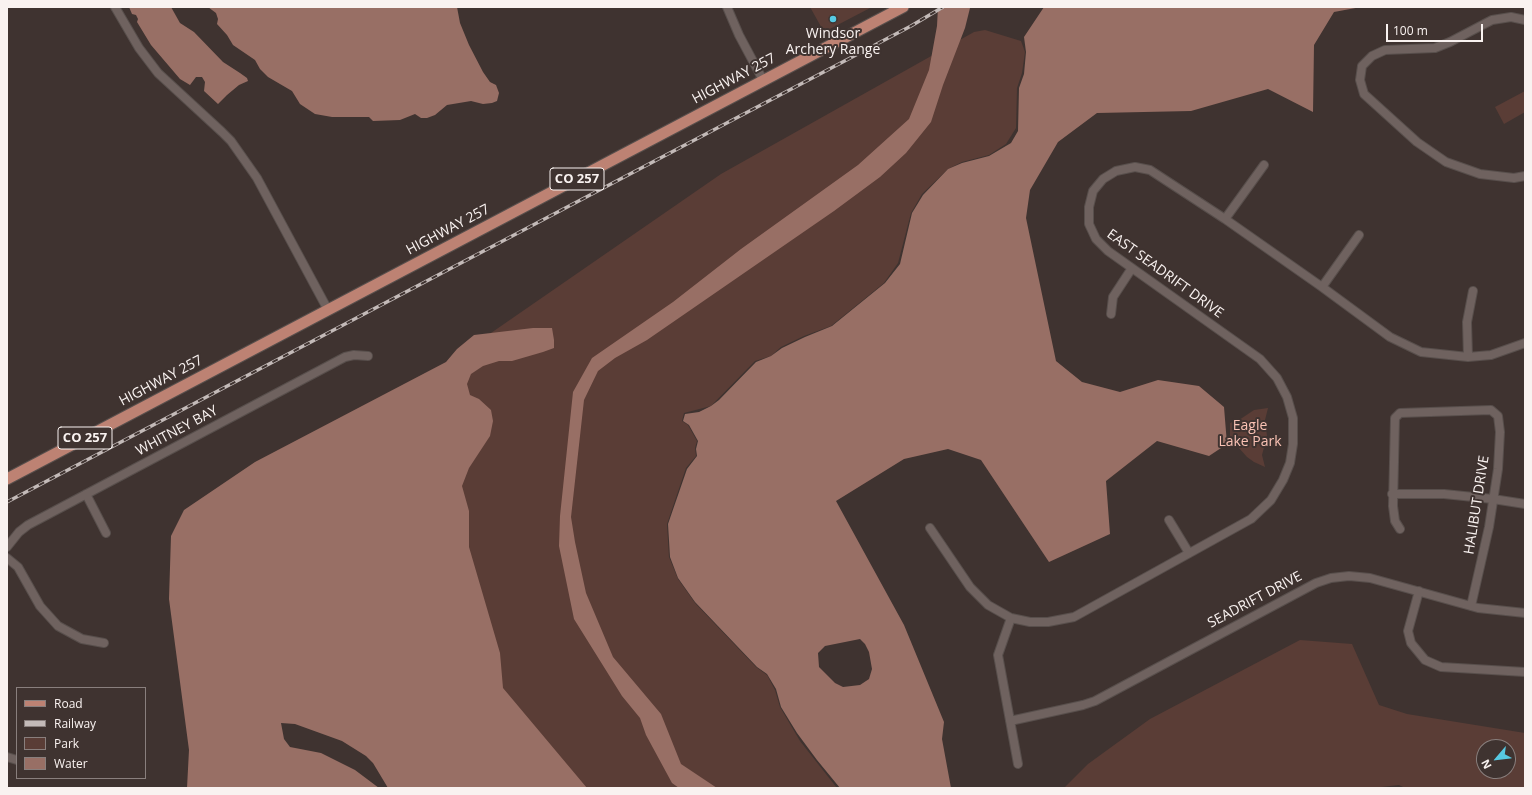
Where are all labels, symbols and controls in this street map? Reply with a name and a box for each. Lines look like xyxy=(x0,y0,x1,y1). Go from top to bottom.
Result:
marker: Windsor Archery Range xyxy=(828,14,838,24)
scale bar xyxy=(1388,16,1485,42)
text: 100 m xyxy=(1393,22,1428,39)
place label: Windsor Archery Range xyxy=(786,26,880,58)
street label: HIGHWAY 257 xyxy=(689,50,779,108)
road number: CO 257 xyxy=(550,168,604,190)
street label: HIGHWAY 257 xyxy=(403,201,493,259)
street label: EAST SEADRIFT DRIVE xyxy=(1103,226,1227,322)
street label: HIGHWAY 257 xyxy=(116,352,206,410)
street label: WHITNEY BAY xyxy=(133,402,221,460)
park label: Eagle Lake Park xyxy=(1218,418,1282,450)
road number: CO 257 xyxy=(58,427,112,449)
street label: HALIBUT DRIVE xyxy=(1461,454,1493,556)
street label: SEADRIFT DRIVE xyxy=(1205,568,1305,632)
legend xyxy=(16,687,146,779)
text: Road xyxy=(54,695,83,712)
text: Railway xyxy=(54,715,96,732)
text: Park xyxy=(54,735,79,752)
north arrow xyxy=(1476,739,1516,779)
text: Water xyxy=(54,755,88,772)
text: N xyxy=(1477,757,1495,772)

